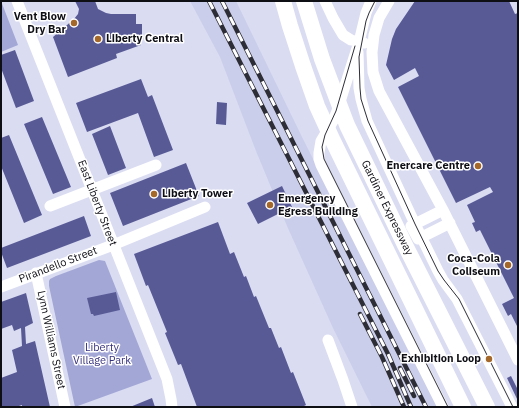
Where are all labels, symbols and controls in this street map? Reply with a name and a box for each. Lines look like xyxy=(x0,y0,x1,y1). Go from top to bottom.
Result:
place label: Vent Blow Dry Bar xyxy=(14,10,66,36)
marker: Vent Blow Dry Bar xyxy=(69,18,79,28)
place label: Liberty Central xyxy=(106,32,183,46)
marker: Liberty Central xyxy=(93,34,103,44)
street label: East Liberty Street xyxy=(75,158,119,248)
street label: Gardiner Expressway xyxy=(358,158,416,258)
place label: Enercare Centre xyxy=(386,159,470,173)
marker: Enercare Centre xyxy=(473,161,483,171)
place label: Liberty Tower xyxy=(162,187,233,201)
marker: Liberty Tower xyxy=(149,189,159,199)
place label: Emergency Egress Building xyxy=(278,192,358,218)
marker: Emergency Egress Building xyxy=(265,200,275,210)
street label: Pirandello Street xyxy=(17,244,99,286)
place label: Coca-Cola Coliseum xyxy=(447,252,500,278)
marker: Coca-Cola Coliseum xyxy=(503,260,513,270)
street label: Lynn Williams Street xyxy=(34,289,68,391)
park label: Liberty Village Park xyxy=(73,341,131,367)
place label: Exhibition Loop xyxy=(401,352,481,366)
marker: Exhibition Loop xyxy=(484,354,494,364)

